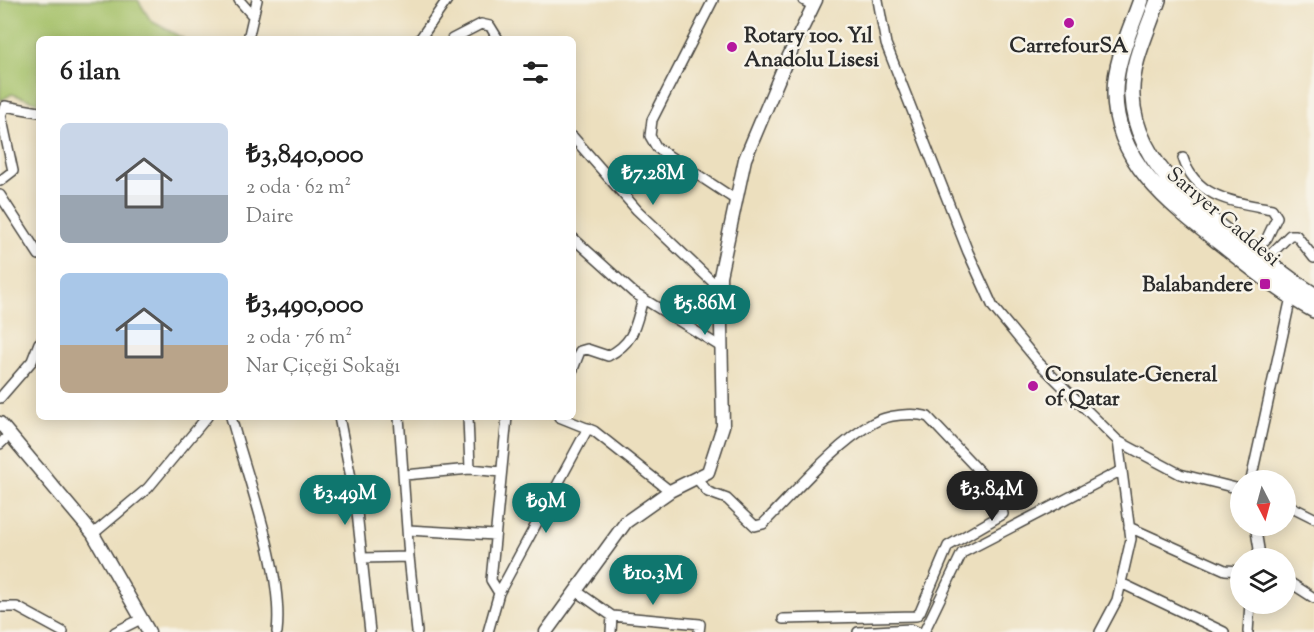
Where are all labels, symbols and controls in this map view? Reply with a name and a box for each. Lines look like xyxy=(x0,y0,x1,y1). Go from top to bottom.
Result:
marker: CarrefourSA xyxy=(1062,16,1076,30)
place label: Rotary 100. Yıl Anadolu Lisesi xyxy=(744,22,879,76)
place label: CarrefourSA xyxy=(1010,32,1129,62)
marker: Rotary 100. Yıl Anadolu Lisesi xyxy=(725,40,739,54)
text: 6 ilan xyxy=(60,54,120,91)
icon: filters xyxy=(519,56,552,89)
text: ₺3,840,000 xyxy=(246,137,364,174)
icon: home xyxy=(108,147,180,219)
pin: ₺7.28M xyxy=(604,155,702,206)
text: ₺7.28M xyxy=(621,160,685,189)
street label: Sarıyer Caddesi xyxy=(1159,161,1286,274)
text: 2 oda · 62 m² xyxy=(246,174,351,203)
text: Daire xyxy=(246,203,293,232)
place label: Balabandere xyxy=(1142,271,1253,301)
marker: Balabandere xyxy=(1258,277,1272,291)
pin: ₺5.86M xyxy=(656,285,754,336)
text: ₺3,490,000 xyxy=(246,287,363,324)
text: ₺5.86M xyxy=(674,290,736,319)
icon: home xyxy=(108,297,180,369)
text: 2 oda · 76 m² xyxy=(246,324,352,353)
text: Nar Çiçeği Sokağı xyxy=(246,353,400,382)
place label: Consulate-General of Qatar xyxy=(1045,361,1218,415)
marker: Consulate-General of Qatar xyxy=(1026,379,1040,393)
north arrow xyxy=(1230,470,1296,536)
map controls xyxy=(1230,470,1296,614)
pin: ₺3.84M xyxy=(943,471,1041,522)
pin: ₺3.49M xyxy=(296,475,394,526)
text: ₺3.84M xyxy=(961,476,1023,505)
text: ₺3.49M xyxy=(314,480,376,509)
pin: ₺9M xyxy=(517,483,575,534)
text: ₺9M xyxy=(526,488,566,517)
button: layers xyxy=(1230,548,1296,614)
pin: ₺10.3M xyxy=(604,555,702,606)
text: ₺10.3M xyxy=(623,560,683,589)

